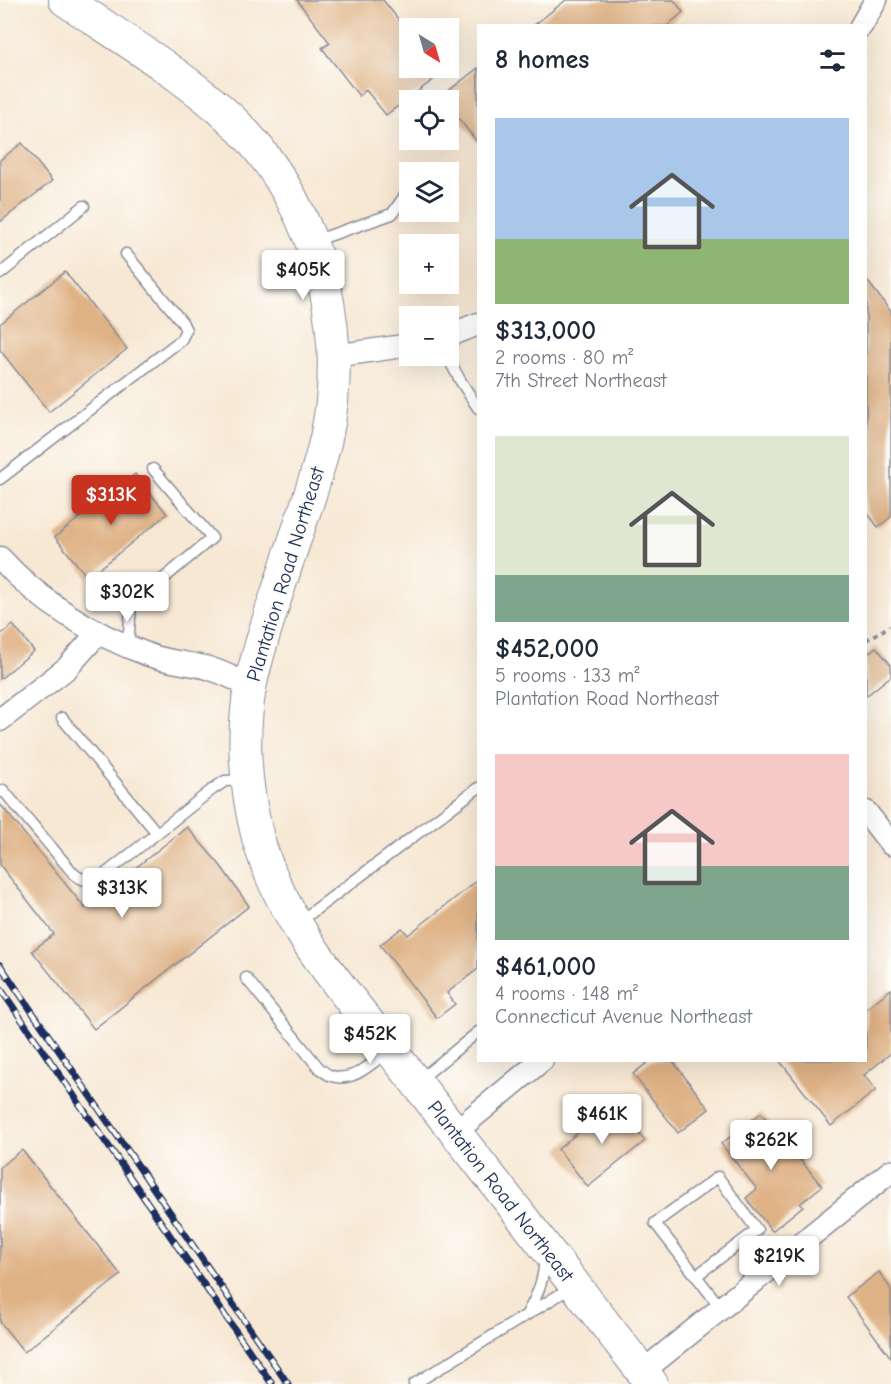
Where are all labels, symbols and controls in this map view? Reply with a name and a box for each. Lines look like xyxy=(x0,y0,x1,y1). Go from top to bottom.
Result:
north arrow xyxy=(399,18,459,78)
map controls xyxy=(399,18,459,366)
icon: filters xyxy=(816,44,849,77)
text: 8 homes xyxy=(495,45,589,75)
button: locate xyxy=(399,90,459,150)
icon: home xyxy=(618,157,726,265)
button: layers xyxy=(399,162,459,222)
button: + xyxy=(399,234,459,294)
pin: $405K xyxy=(261,250,345,301)
text: $405K xyxy=(276,258,330,281)
button: − xyxy=(399,306,459,366)
text: $313,000 xyxy=(495,316,596,346)
text: 2 rooms · 80 m² xyxy=(495,346,633,369)
text: 7th Street Northeast xyxy=(495,369,667,392)
street label: Plantation Road Northeast xyxy=(242,463,329,684)
pin: $313K xyxy=(69,475,153,526)
icon: home xyxy=(618,475,726,583)
text: $313K xyxy=(86,483,136,506)
pin: $302K xyxy=(85,572,169,623)
text: $302K xyxy=(100,580,154,603)
text: $452,000 xyxy=(495,634,599,664)
text: 5 rooms · 133 m² xyxy=(495,664,639,687)
text: Plantation Road Northeast xyxy=(495,687,718,710)
icon: home xyxy=(618,793,726,901)
pin: $313K xyxy=(80,868,164,919)
text: $313K xyxy=(97,876,147,899)
text: $461,000 xyxy=(495,952,596,982)
text: 4 rooms · 148 m² xyxy=(495,982,638,1005)
text: Connecticut Avenue Northeast xyxy=(495,1005,752,1028)
pin: $452K xyxy=(328,1014,412,1065)
text: $452K xyxy=(343,1022,397,1045)
pin: $461K xyxy=(560,1094,644,1145)
street label: Plantation Road Northeast xyxy=(423,1096,579,1287)
text: $461K xyxy=(577,1102,628,1125)
pin: $262K xyxy=(729,1120,813,1171)
text: $262K xyxy=(744,1128,798,1151)
pin: $219K xyxy=(737,1236,821,1287)
text: $219K xyxy=(753,1244,805,1267)

